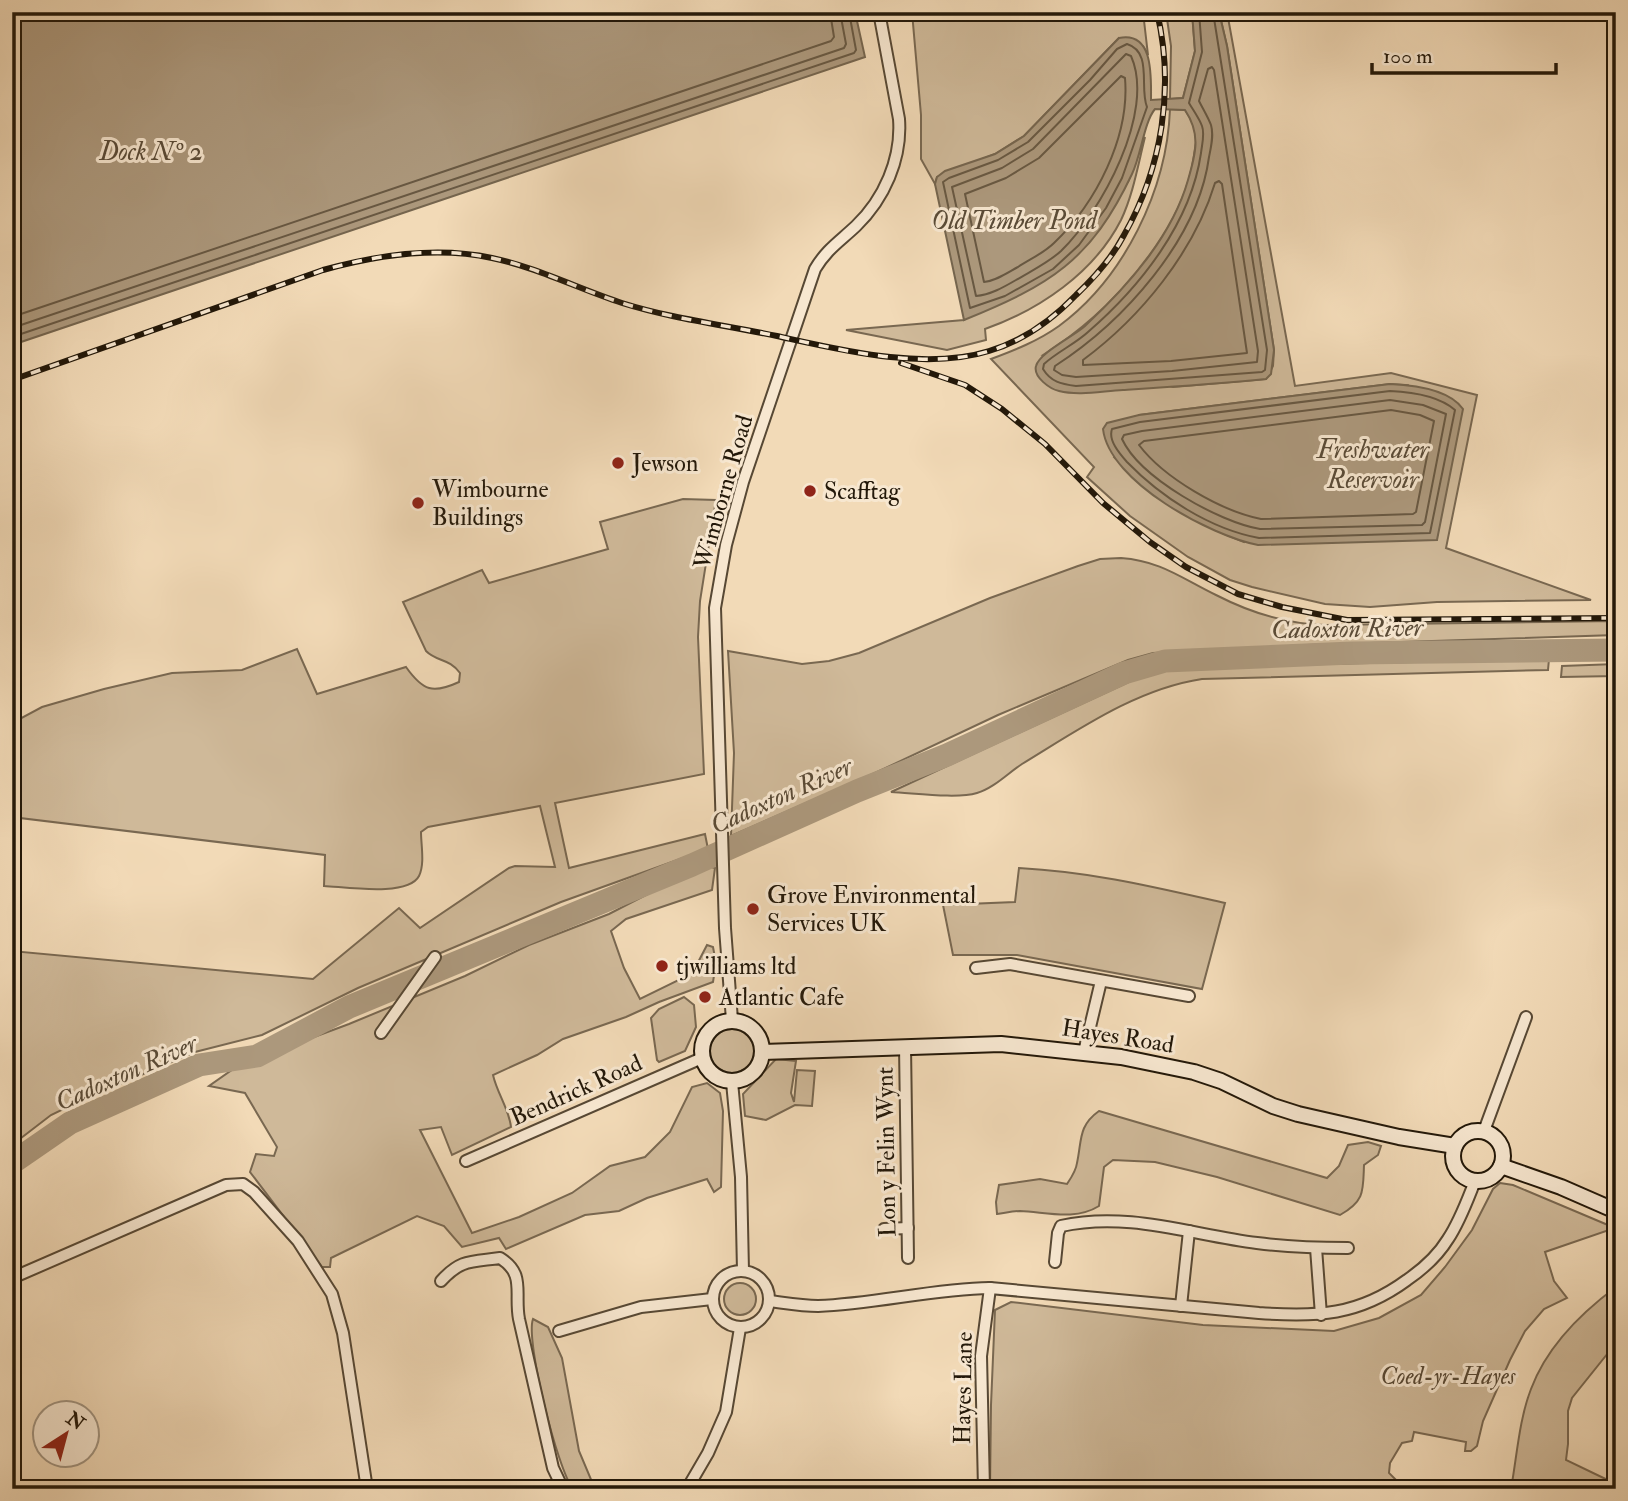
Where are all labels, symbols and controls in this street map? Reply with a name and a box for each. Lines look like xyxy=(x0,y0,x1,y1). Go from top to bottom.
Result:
scale bar xyxy=(1372,32,1556,76)
text: 100 m xyxy=(1383,43,1433,70)
water label: Dock Nº 2 xyxy=(98,136,203,168)
water label: Old Timber Pond xyxy=(931,205,1099,237)
street label: Wimborne Road xyxy=(686,411,760,574)
water label: Freshwater Reservoir xyxy=(1315,434,1430,496)
place label: Jewson xyxy=(631,448,698,479)
marker: Jewson xyxy=(610,455,626,471)
place label: Wimbourne Buildings xyxy=(431,474,548,533)
place label: Scafftag xyxy=(824,476,901,507)
marker: Scafftag xyxy=(802,483,818,499)
marker: Wimbourne Buildings xyxy=(410,495,426,511)
water label: Cadoxton River xyxy=(1271,612,1425,646)
water label: Cadoxton River xyxy=(705,750,859,841)
place label: Grove Environmental Services UK xyxy=(767,880,976,939)
marker: Grove Environmental Services UK xyxy=(745,901,761,917)
place label: tjwilliams ltd xyxy=(676,951,797,982)
marker: tjwilliams ltd xyxy=(654,958,670,974)
place label: Atlantic Cafe xyxy=(718,982,844,1013)
marker: Atlantic Cafe xyxy=(697,989,713,1005)
street label: Hayes Road xyxy=(1060,1012,1176,1061)
water label: Cadoxton River xyxy=(50,1027,204,1118)
street label: Bendrick Road xyxy=(505,1047,647,1133)
street label: Lon y Felin Wynt xyxy=(870,1066,903,1237)
street label: Hayes Lane xyxy=(947,1331,980,1445)
park label: Coed-yr-Hayes xyxy=(1381,1361,1516,1392)
north arrow xyxy=(32,1400,102,1470)
text: N xyxy=(61,1406,90,1436)

